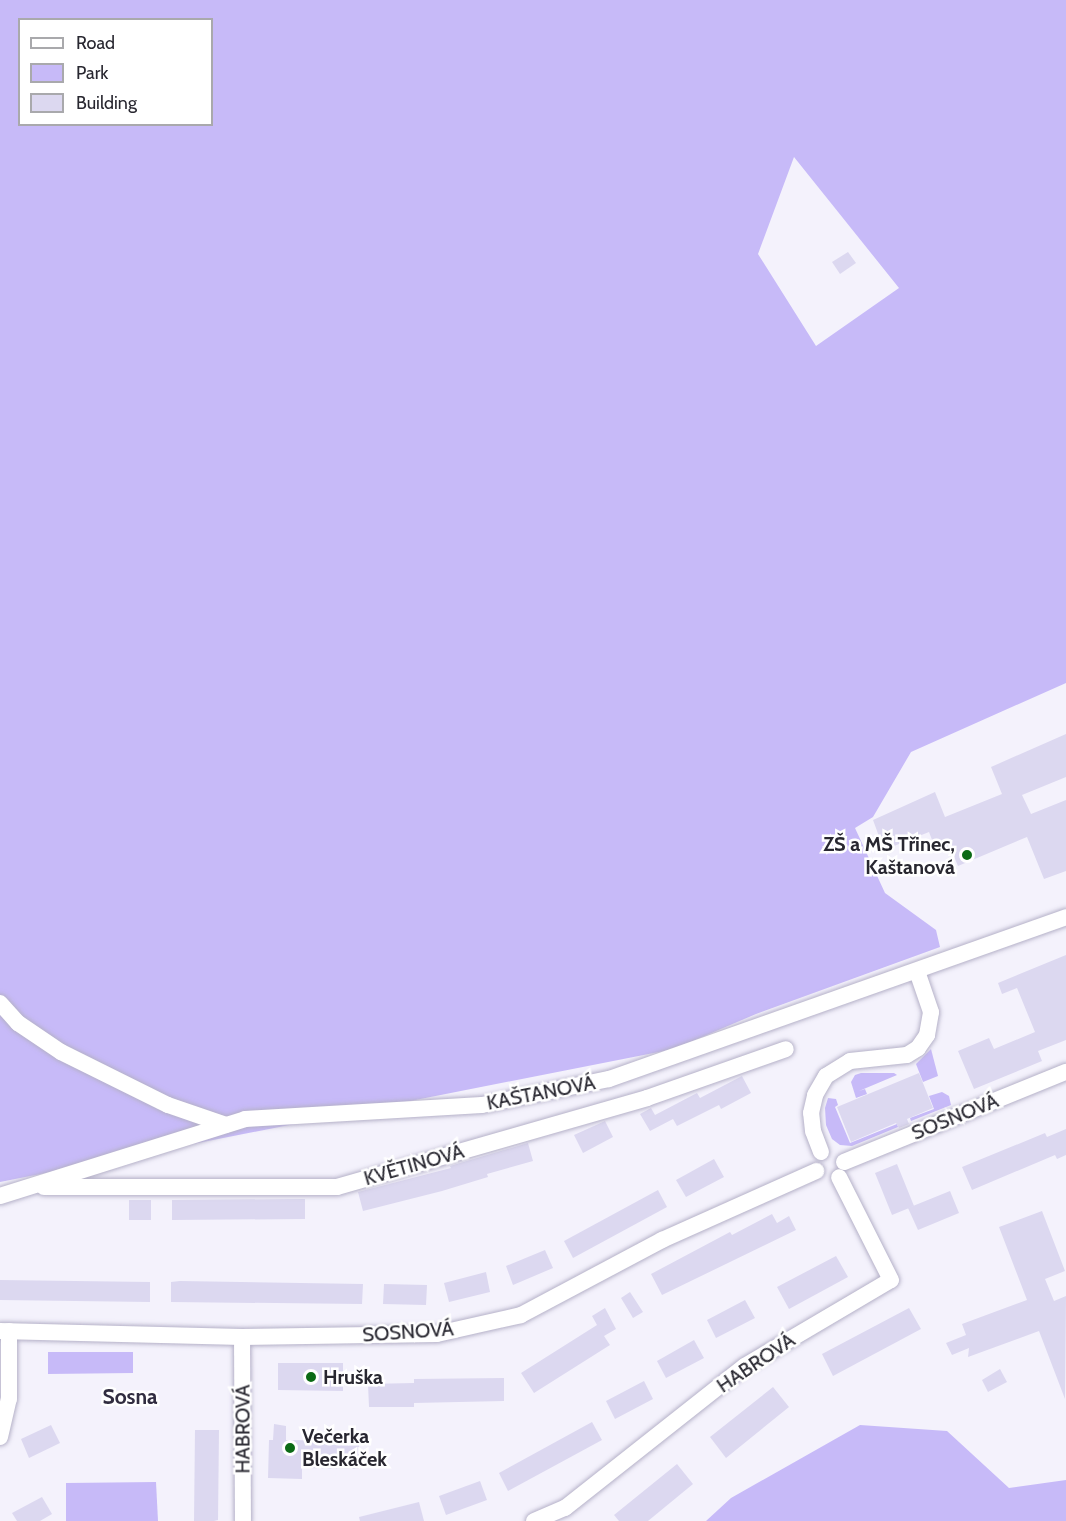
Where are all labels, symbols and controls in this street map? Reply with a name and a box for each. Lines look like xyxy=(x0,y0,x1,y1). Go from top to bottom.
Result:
legend xyxy=(18,18,213,126)
text: Road xyxy=(76,32,115,54)
text: Park xyxy=(76,62,108,84)
text: Building xyxy=(76,92,137,114)
place label: ZŠ a MŠ Třinec, Kaštanová xyxy=(823,832,955,879)
marker: ZŠ a MŠ Třinec, Kaštanová xyxy=(960,848,974,862)
street label: KAŠTANOVÁ xyxy=(485,1071,597,1115)
street label: SOSNOVÁ xyxy=(908,1089,1002,1145)
street label: KVĚTINOVÁ xyxy=(361,1139,467,1191)
street label: SOSNOVÁ xyxy=(362,1317,454,1347)
street label: HABROVÁ xyxy=(712,1328,800,1398)
place label: Hruška xyxy=(323,1365,383,1389)
marker: Hruška xyxy=(304,1370,318,1384)
district label: Sosna xyxy=(102,1384,158,1410)
street label: HABROVÁ xyxy=(231,1384,255,1474)
place label: Večerka Bleskáček xyxy=(302,1424,387,1471)
marker: Večerka Bleskáček xyxy=(283,1441,297,1455)

